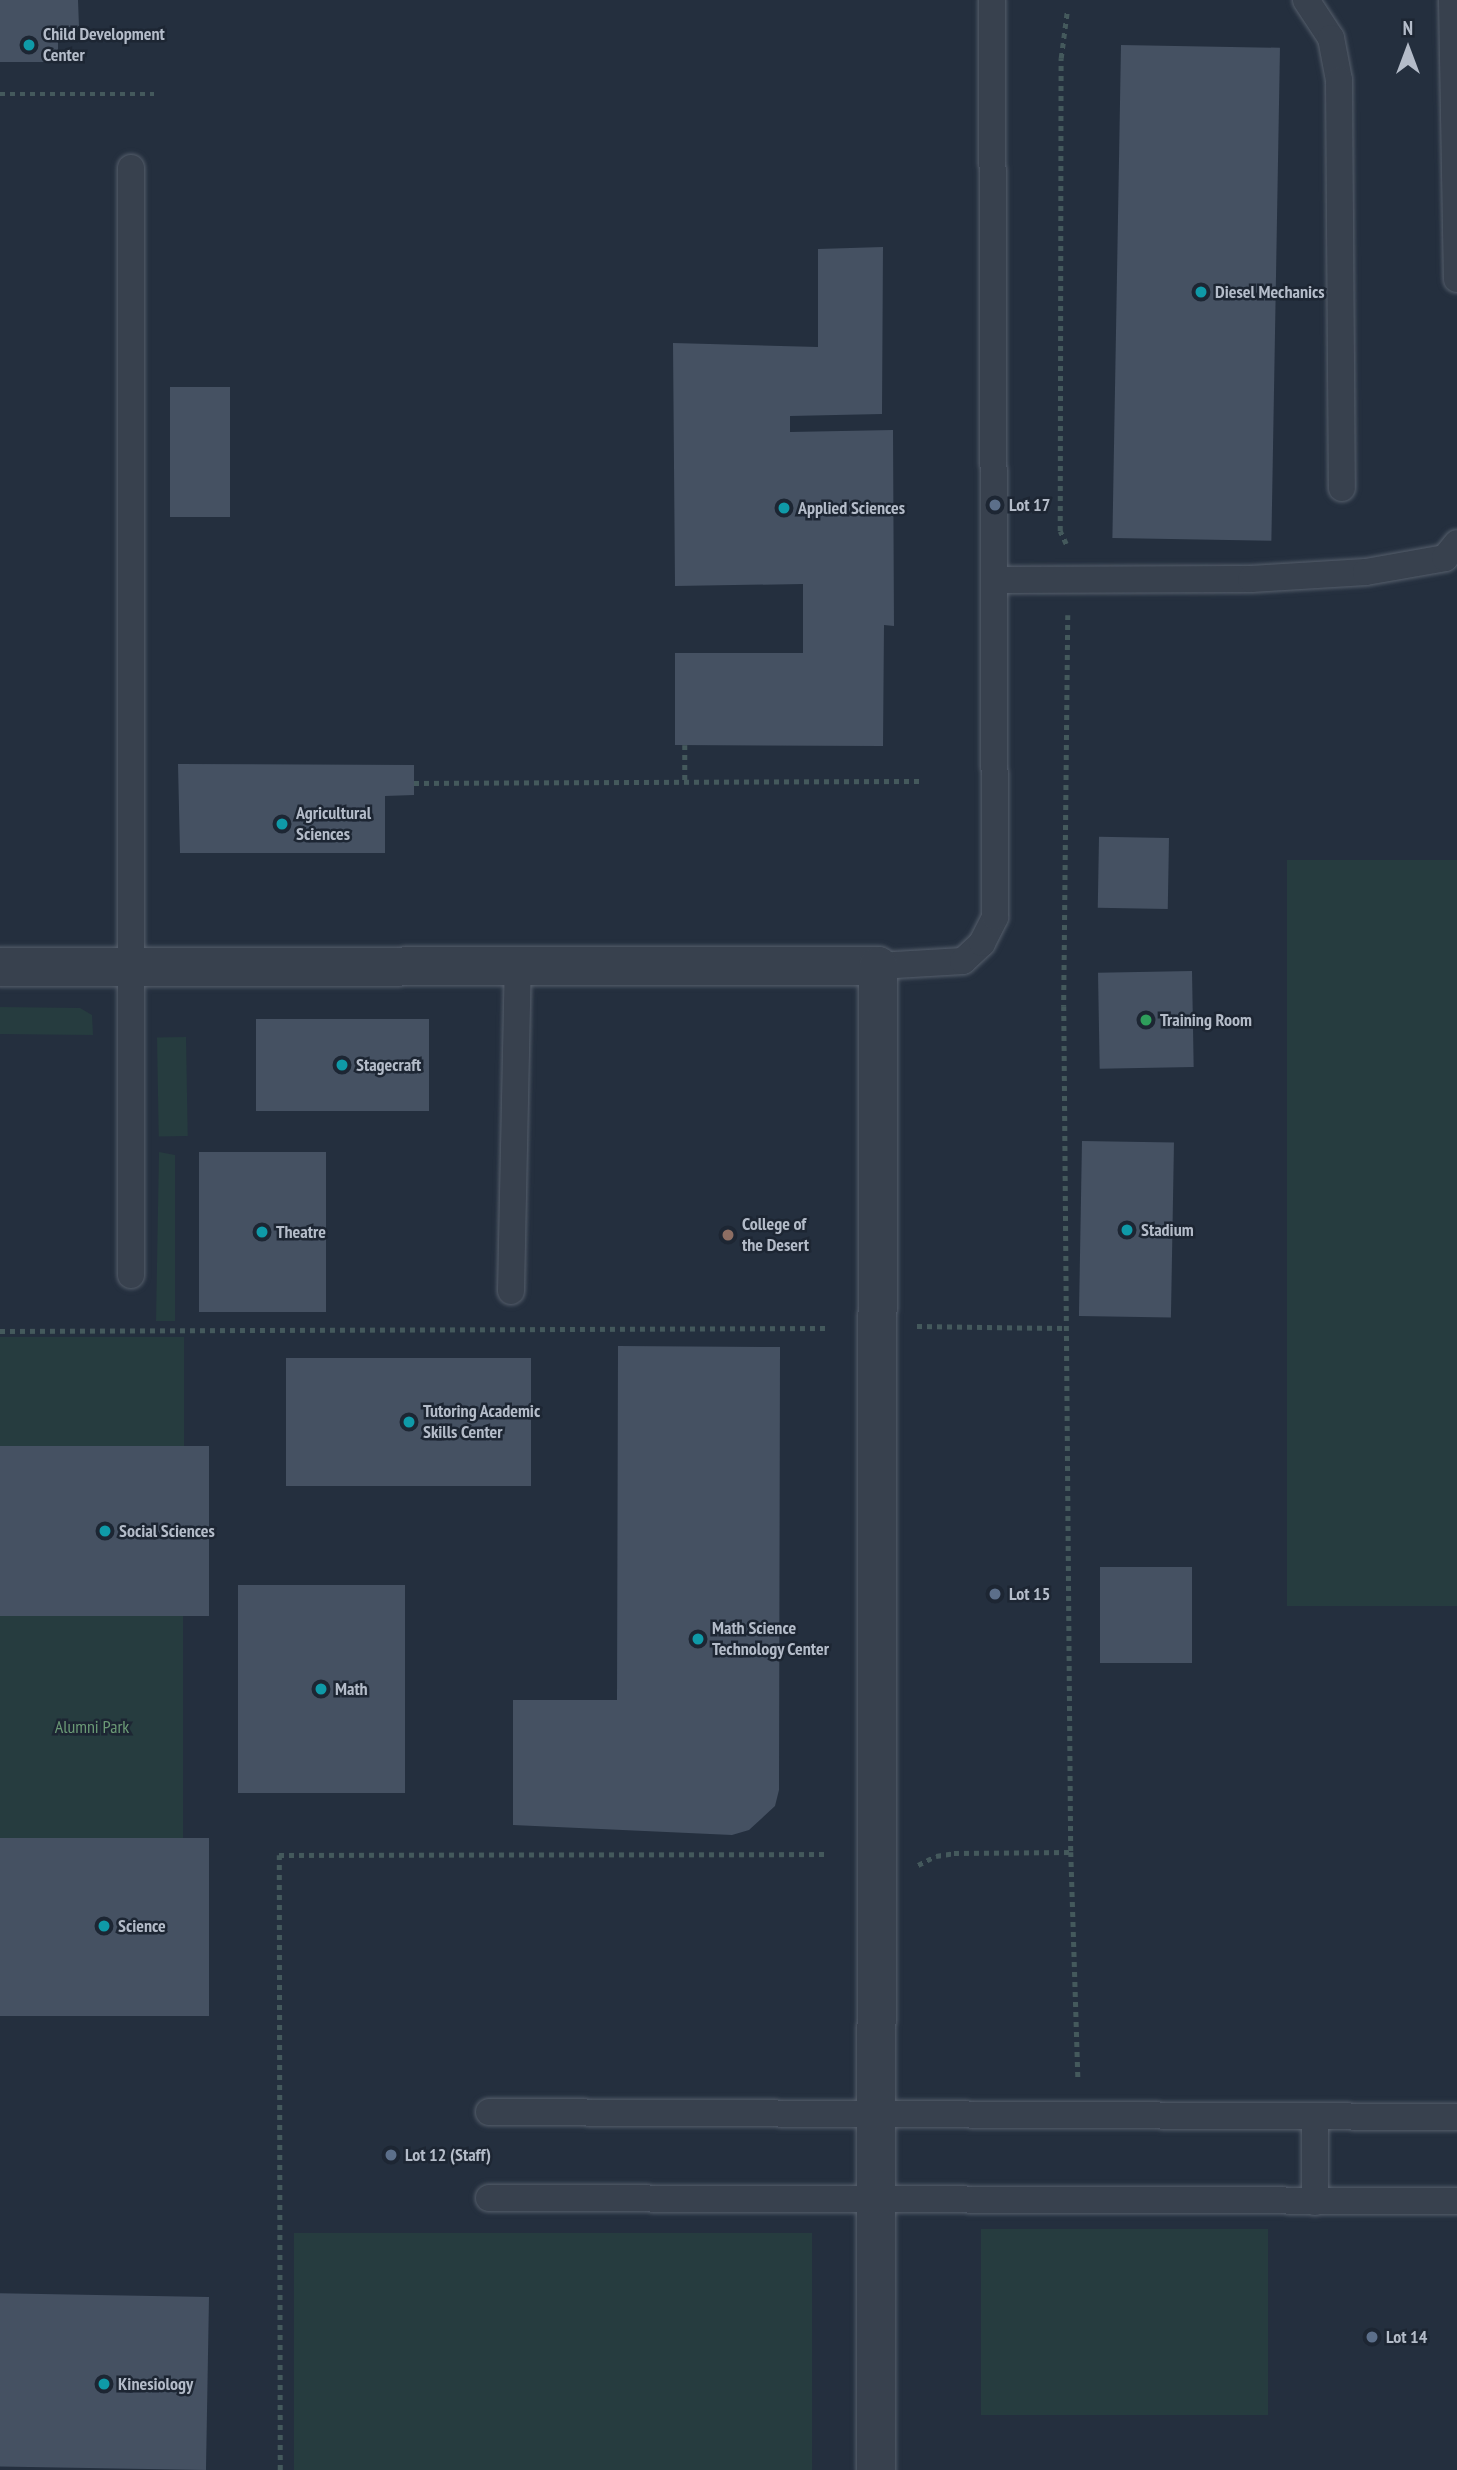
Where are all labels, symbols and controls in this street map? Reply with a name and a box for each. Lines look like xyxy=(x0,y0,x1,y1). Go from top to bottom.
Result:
north arrow xyxy=(1373,14,1443,84)
text: N xyxy=(1403,16,1413,40)
place label: Child Development Center xyxy=(43,24,165,66)
marker: Child Development Center xyxy=(21,37,37,53)
place label: Diesel Mechanics xyxy=(1215,281,1325,303)
marker: Diesel Mechanics xyxy=(1193,284,1209,300)
place label: Lot 17 xyxy=(1009,494,1050,516)
place label: Applied Sciences xyxy=(798,497,905,519)
marker: Lot 17 xyxy=(987,497,1003,513)
marker: Applied Sciences xyxy=(776,500,792,516)
place label: Agricultural Sciences xyxy=(296,803,371,846)
marker: Agricultural Sciences xyxy=(274,816,290,832)
place label: Training Room xyxy=(1160,1009,1252,1031)
marker: Training Room xyxy=(1138,1012,1154,1028)
place label: Stagecraft xyxy=(356,1054,421,1076)
marker: Stagecraft xyxy=(334,1057,350,1073)
place label: College of the Desert xyxy=(742,1214,809,1256)
place label: Stadium xyxy=(1141,1219,1194,1241)
place label: Theatre xyxy=(276,1221,326,1243)
marker: Stadium xyxy=(1119,1222,1135,1238)
marker: Theatre xyxy=(254,1224,270,1240)
marker: College of the Desert xyxy=(720,1227,736,1243)
place label: Tutoring Academic Skills Center xyxy=(423,1401,541,1444)
marker: Tutoring Academic Skills Center xyxy=(401,1414,417,1430)
place label: Social Sciences xyxy=(119,1520,215,1542)
marker: Social Sciences xyxy=(97,1523,113,1539)
place label: Lot 15 xyxy=(1009,1583,1050,1605)
marker: Lot 15 xyxy=(987,1586,1003,1602)
place label: Math Science Technology Center xyxy=(712,1618,830,1660)
marker: Math Science Technology Center xyxy=(690,1631,706,1647)
place label: Math xyxy=(335,1678,368,1700)
marker: Math xyxy=(313,1681,329,1697)
park label: Alumni Park xyxy=(55,1716,129,1738)
place label: Science xyxy=(118,1915,166,1937)
marker: Science xyxy=(96,1918,112,1934)
place label: Lot 12 (Staff) xyxy=(405,2144,491,2166)
marker: Lot 12 (Staff) xyxy=(383,2147,399,2163)
place label: Lot 14 xyxy=(1386,2326,1427,2348)
marker: Lot 14 xyxy=(1364,2329,1380,2345)
place label: Kinesiology xyxy=(118,2373,193,2395)
marker: Kinesiology xyxy=(96,2376,112,2392)

